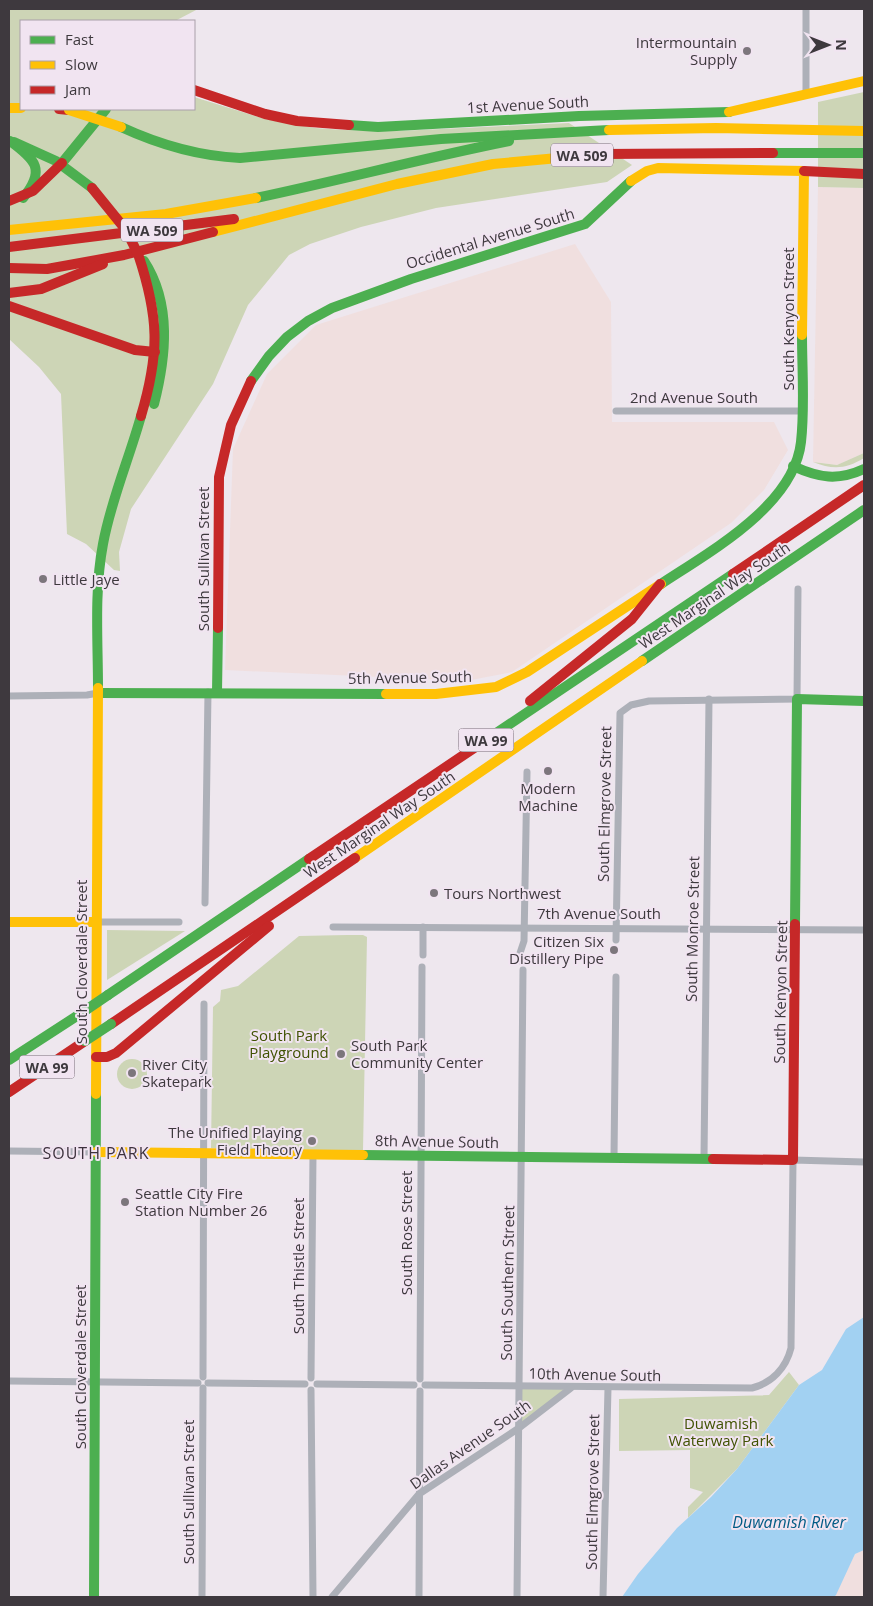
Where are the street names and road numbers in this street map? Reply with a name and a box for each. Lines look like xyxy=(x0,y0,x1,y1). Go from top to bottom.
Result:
street label: 1st Avenue South xyxy=(467,91,589,117)
road number: WA 509 xyxy=(551,144,613,166)
street label: Occidental Avenue South xyxy=(403,203,577,273)
road number: WA 509 xyxy=(121,218,183,242)
street label: South Kenyon Street xyxy=(778,247,798,391)
street label: 2nd Avenue South xyxy=(630,387,758,407)
street label: South Sullivan Street xyxy=(193,487,213,631)
street label: West Marginal Way South xyxy=(634,537,794,653)
street label: 5th Avenue South xyxy=(348,666,472,688)
street label: South Elmgrove Street xyxy=(593,726,615,882)
road number: WA 99 xyxy=(458,728,514,752)
street label: West Marginal Way South xyxy=(299,766,459,882)
street label: South Monroe Street xyxy=(681,856,703,1002)
street label: South Cloverdale Street xyxy=(71,880,91,1044)
street label: 7th Avenue South xyxy=(537,903,661,923)
street label: South Kenyon Street xyxy=(769,920,791,1064)
road number: WA 99 xyxy=(20,1056,74,1078)
street label: 8th Avenue South xyxy=(375,1130,499,1152)
street label: South Rose Street xyxy=(396,1171,416,1295)
street label: South Thistle Street xyxy=(288,1198,308,1334)
street label: South Southern Street xyxy=(496,1205,518,1361)
street label: South Cloverdale Street xyxy=(70,1285,90,1449)
street label: 10th Avenue South xyxy=(528,1363,662,1385)
street label: Dallas Avenue South xyxy=(406,1395,534,1493)
street label: South Elmgrove Street xyxy=(581,1414,603,1570)
street label: South Sullivan Street xyxy=(178,1420,198,1564)

